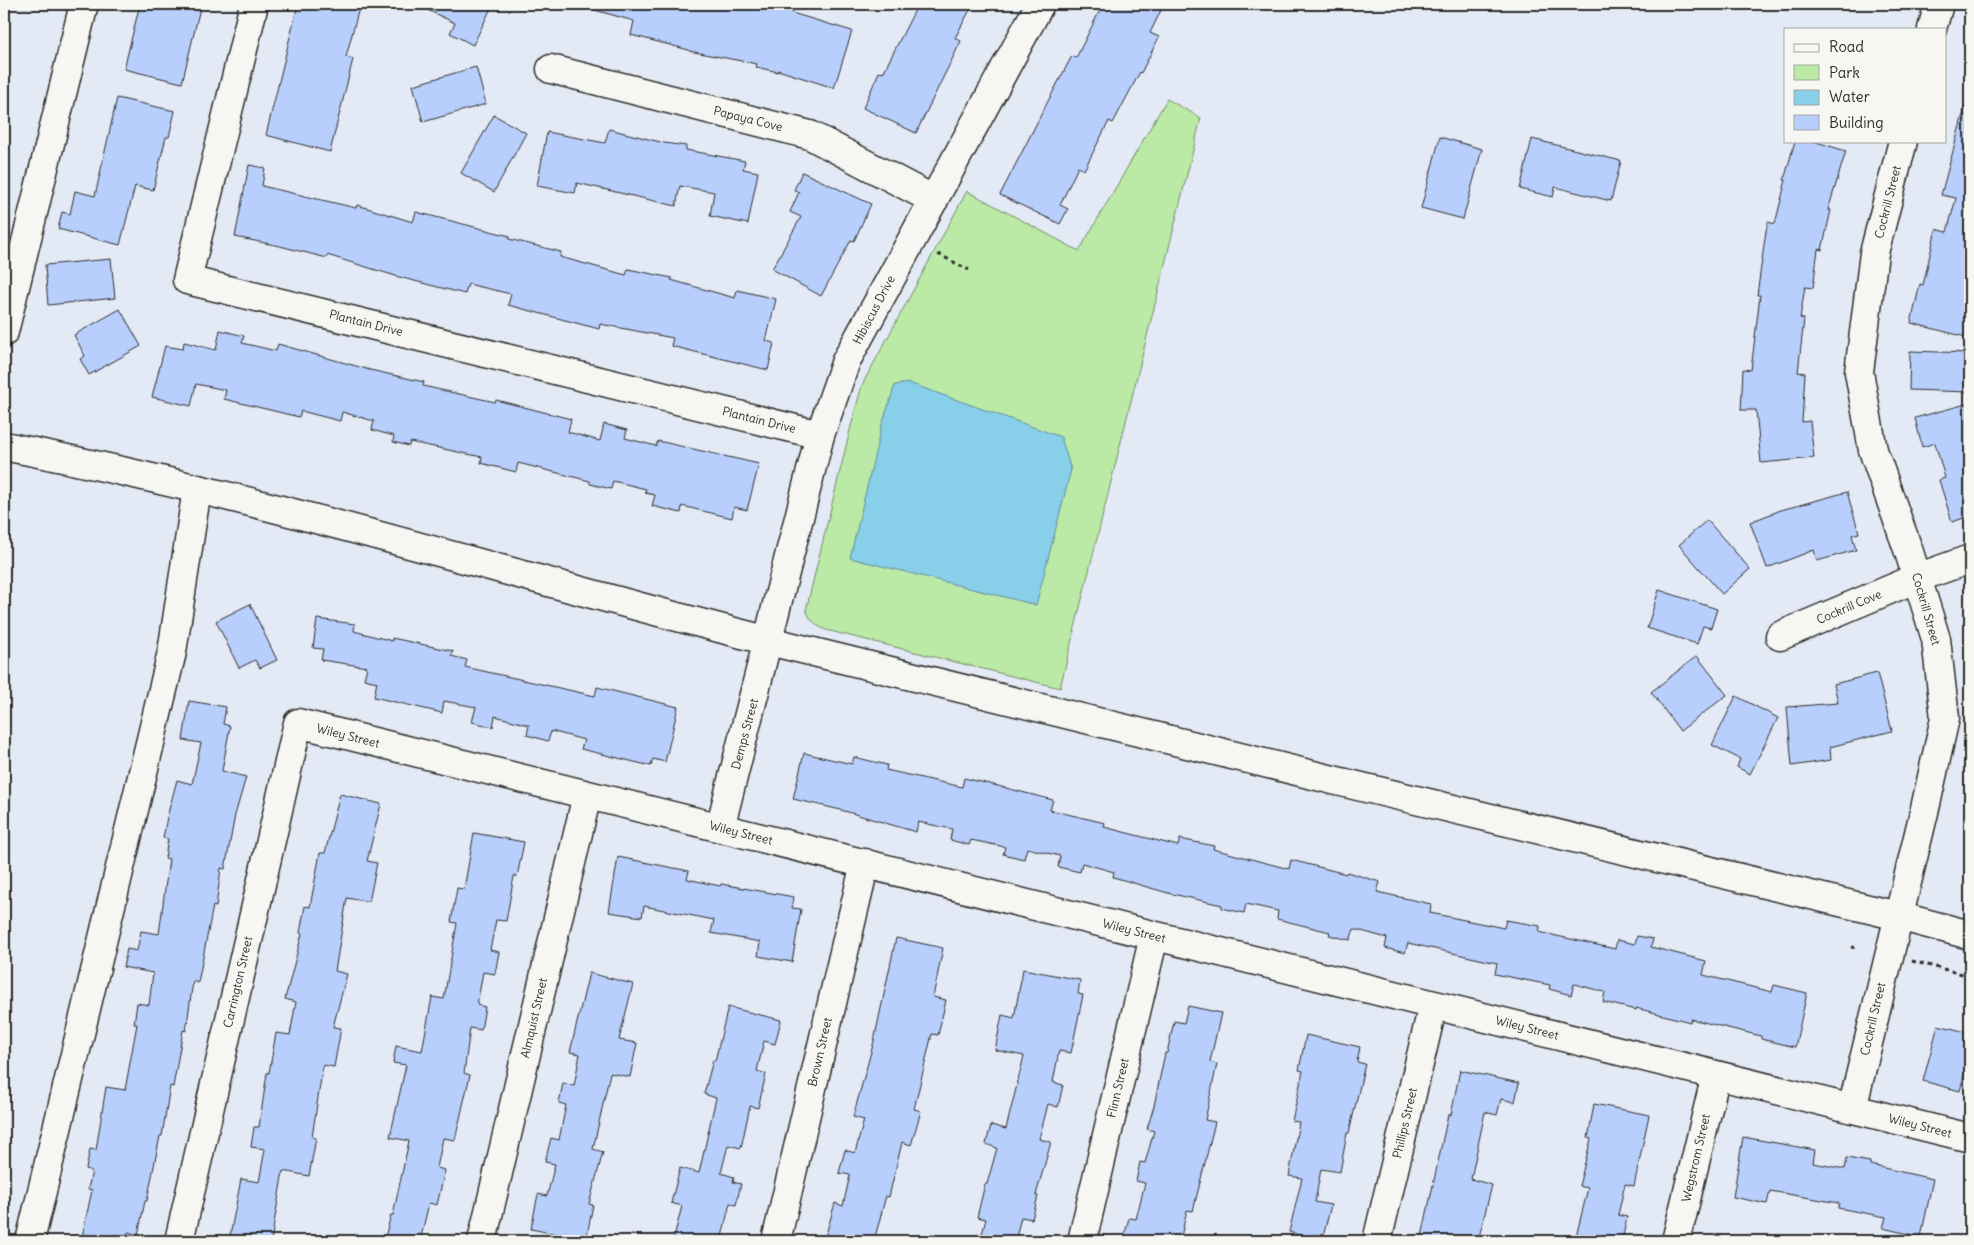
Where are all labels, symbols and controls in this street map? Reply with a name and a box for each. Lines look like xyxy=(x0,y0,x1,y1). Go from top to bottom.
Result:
legend xyxy=(1784,28,1946,142)
text: Road xyxy=(1829,37,1864,56)
text: Park xyxy=(1829,63,1860,82)
text: Water xyxy=(1829,87,1870,106)
street label: Papaya Cove xyxy=(712,103,784,134)
text: Building xyxy=(1829,113,1884,132)
street label: Cockrill Street xyxy=(1871,164,1904,240)
street label: Hibiscus Drive xyxy=(849,273,898,347)
street label: Plantain Drive xyxy=(328,306,405,339)
street label: Plantain Drive xyxy=(721,403,798,436)
street label: Cockrill Street xyxy=(1909,571,1944,647)
street label: Cockrill Cove xyxy=(1814,586,1884,627)
street label: Demps Street xyxy=(728,697,761,771)
street label: Wiley Street xyxy=(315,720,381,751)
street label: Wiley Street xyxy=(708,817,774,848)
street label: Wiley Street xyxy=(1101,915,1167,946)
street label: Carrington Street xyxy=(220,935,255,1029)
street label: Almquist Street xyxy=(517,976,550,1059)
street label: Cockrill Street xyxy=(1857,981,1888,1057)
street label: Wiley Street xyxy=(1494,1012,1560,1043)
street label: Brown Street xyxy=(804,1016,835,1088)
street label: Flinn Street xyxy=(1103,1057,1132,1119)
street label: Phillips Street xyxy=(1389,1086,1420,1160)
street label: Wiley Street xyxy=(1887,1110,1953,1141)
street label: Wegstrom Street xyxy=(1678,1112,1713,1203)

